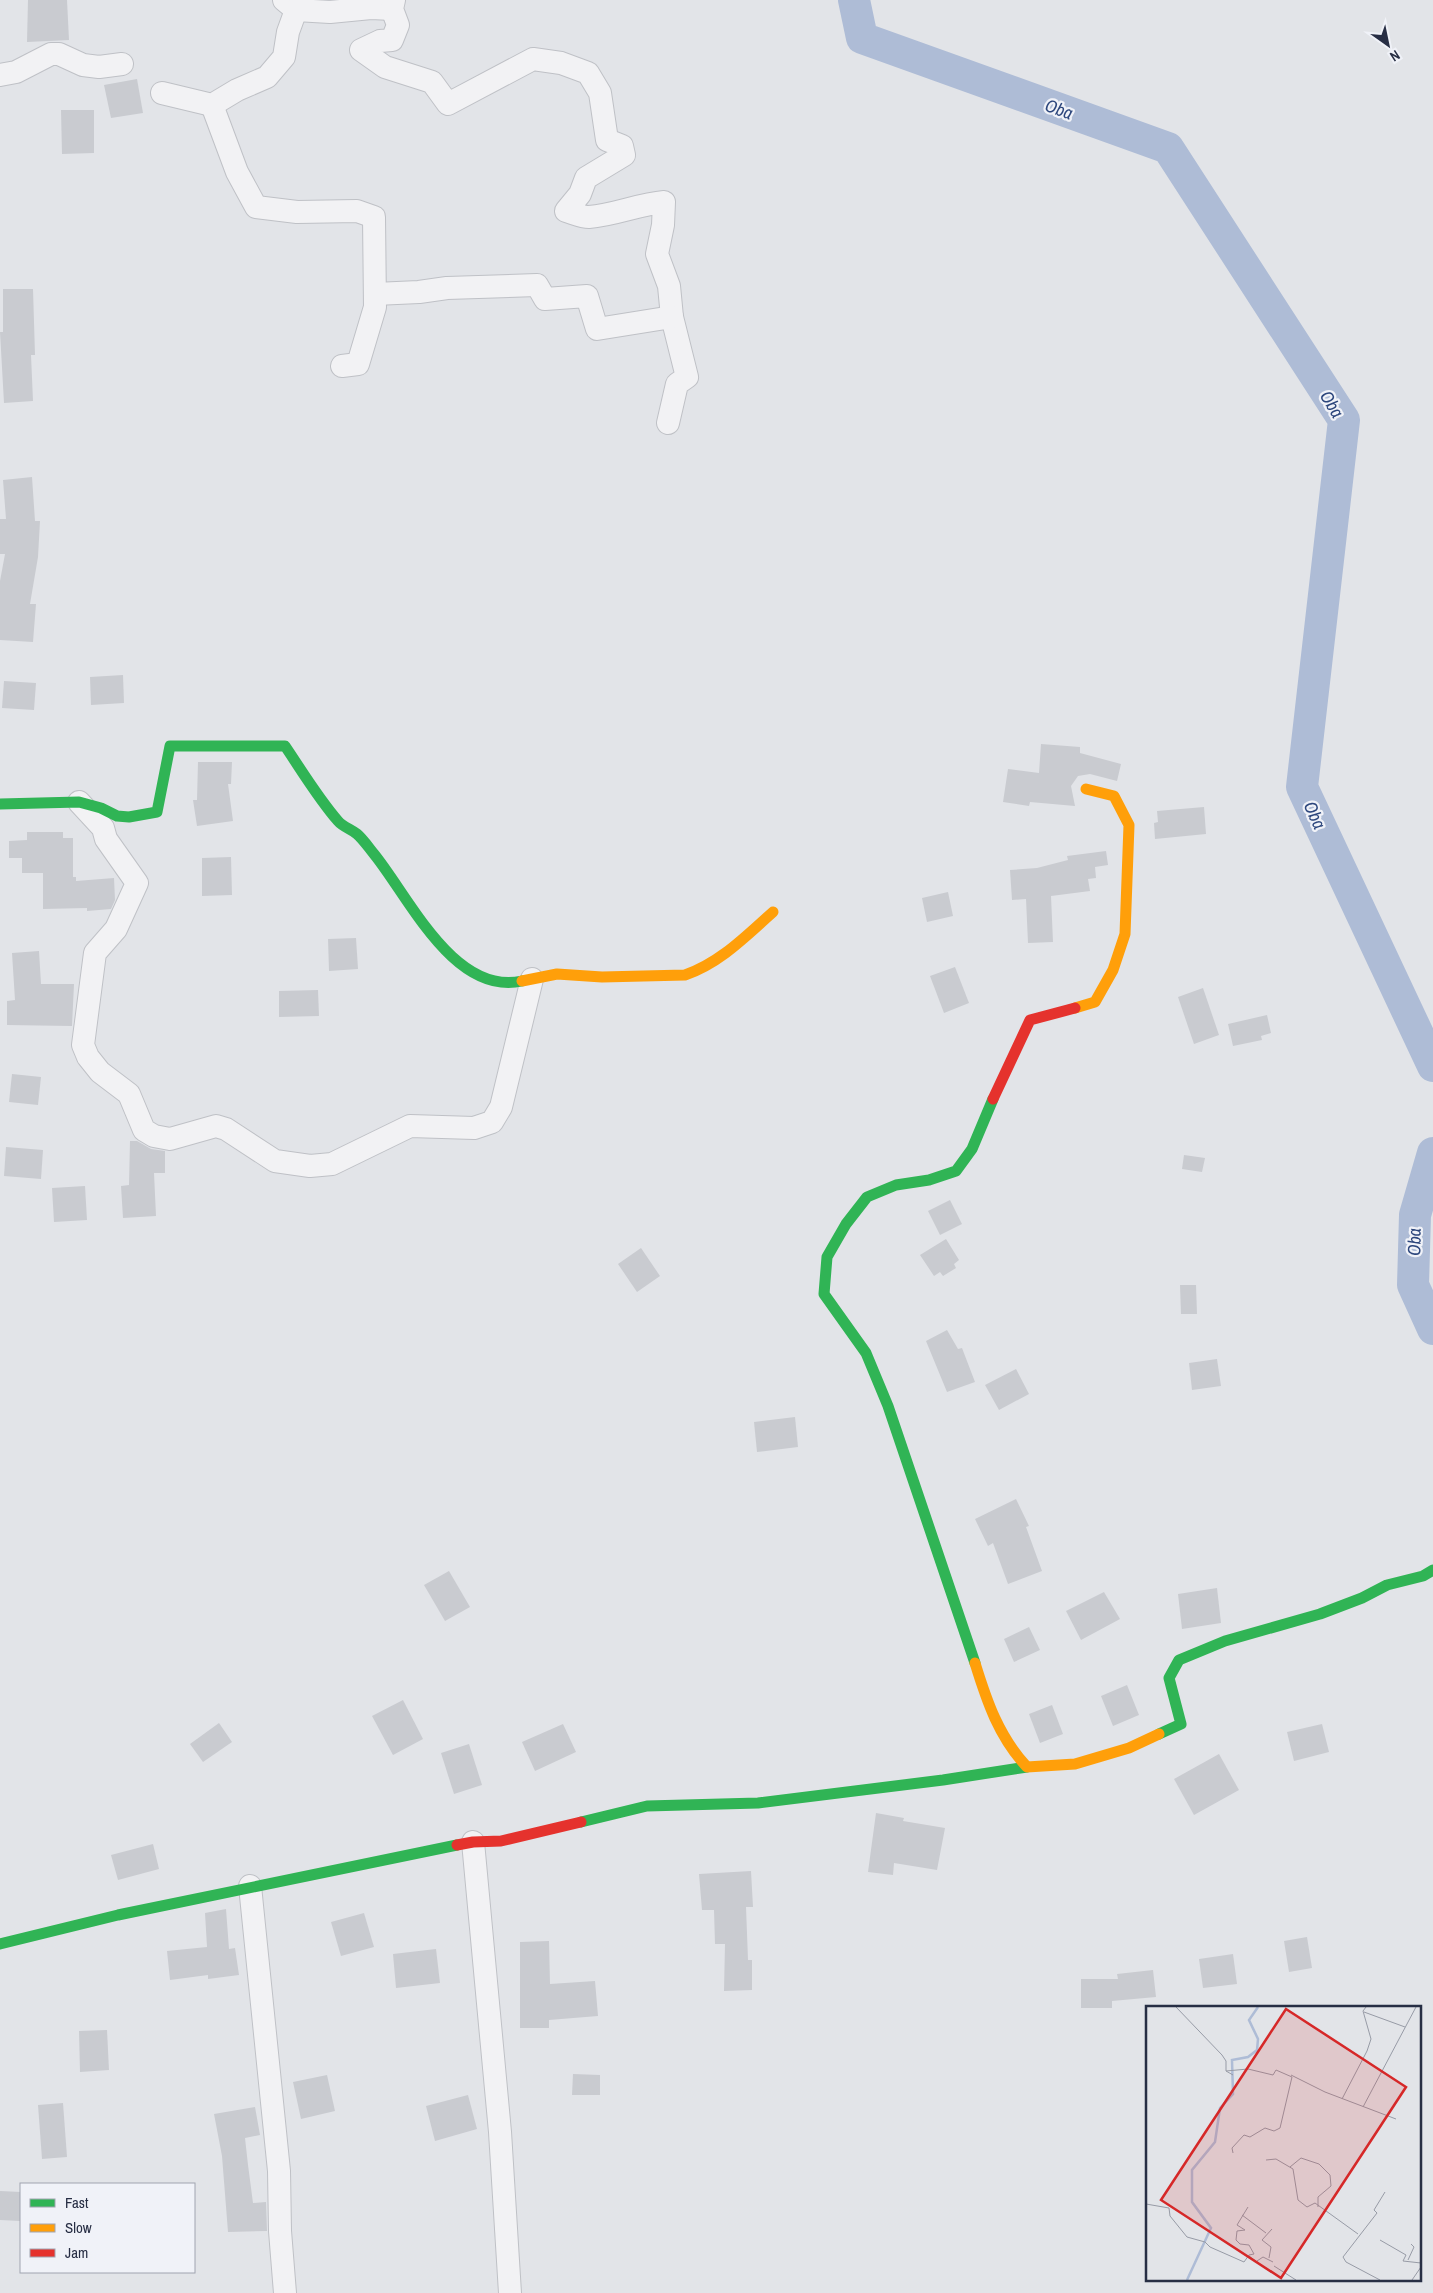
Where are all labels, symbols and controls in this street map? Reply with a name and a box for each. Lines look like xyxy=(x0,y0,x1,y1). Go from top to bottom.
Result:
north arrow xyxy=(1363,20,1413,70)
text: N xyxy=(1387,46,1403,66)
water label: Oba xyxy=(1042,92,1076,126)
water label: Oba xyxy=(1314,386,1350,422)
water label: Oba xyxy=(1298,797,1332,833)
water label: Oba xyxy=(1401,1228,1427,1256)
inset map xyxy=(1146,2006,1420,2280)
legend xyxy=(20,2183,195,2273)
text: Fast xyxy=(65,2192,89,2213)
text: Slow xyxy=(65,2217,92,2238)
text: Jam xyxy=(65,2242,88,2263)

